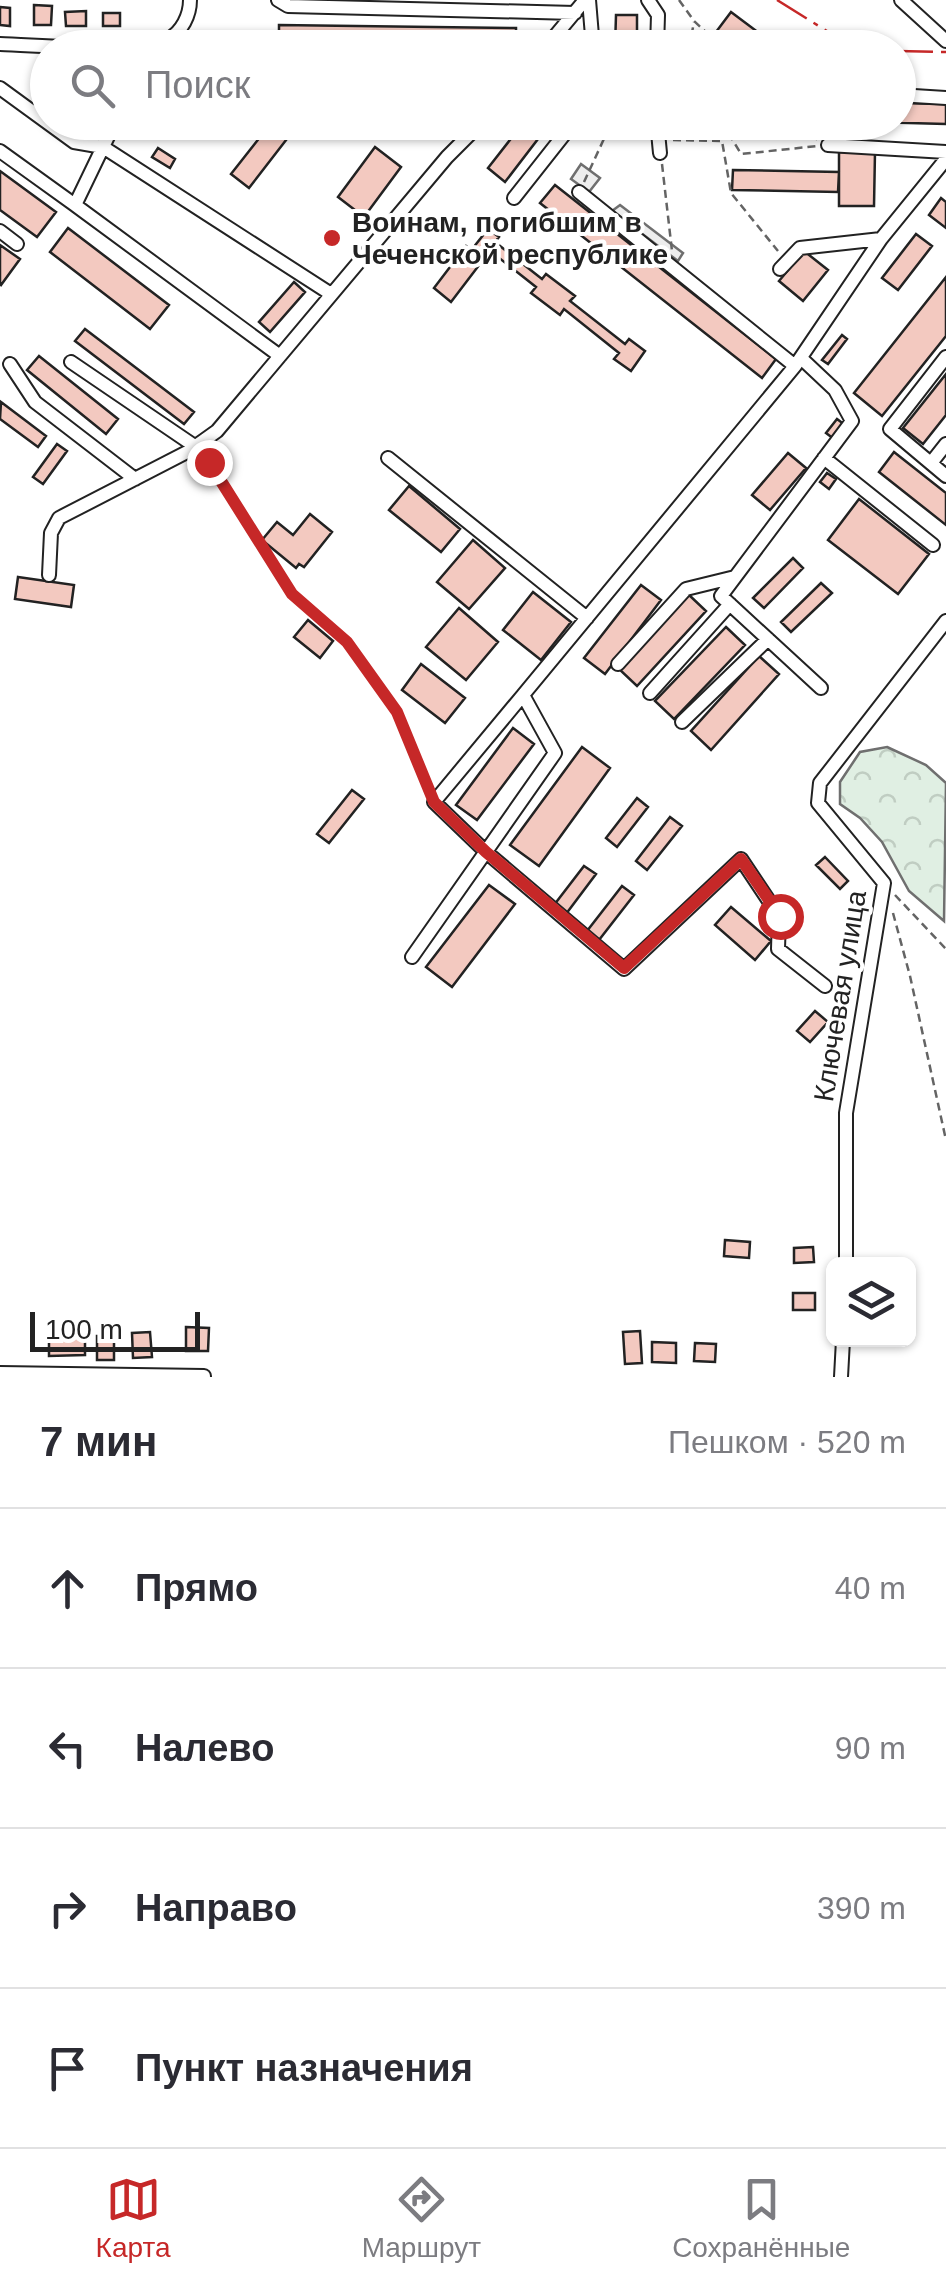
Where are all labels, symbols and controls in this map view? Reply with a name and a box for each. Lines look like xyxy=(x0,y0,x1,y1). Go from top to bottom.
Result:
search box xyxy=(30,30,916,140)
icon: search xyxy=(65,58,120,113)
text: Поиск xyxy=(145,64,250,106)
place label: Воинам, погибшим в Чеченской республике xyxy=(352,207,668,270)
marker: Воинам, погибшим в Чеченской республике xyxy=(321,227,343,249)
route end xyxy=(187,440,233,486)
street label: Ключевая улица xyxy=(808,888,872,1104)
route start xyxy=(758,894,804,940)
map controls xyxy=(826,1257,916,1347)
button: layers xyxy=(826,1257,916,1347)
scale bar xyxy=(30,1307,200,1352)
text: 100 m xyxy=(45,1314,123,1345)
text: 7 мин xyxy=(40,1418,157,1465)
text: Пешком · 520 m xyxy=(668,1424,906,1460)
icon: ahead xyxy=(40,1561,95,1616)
text: Прямо xyxy=(135,1567,258,1609)
text: 40 m xyxy=(835,1570,906,1606)
icon: left xyxy=(40,1721,95,1776)
text: Налево xyxy=(135,1727,274,1769)
text: 90 m xyxy=(835,1730,906,1766)
icon: right xyxy=(40,1881,95,1936)
text: Направо xyxy=(135,1887,297,1929)
text: 390 m xyxy=(817,1890,906,1926)
icon: arrive xyxy=(40,2041,95,2096)
text: Пункт назначения xyxy=(135,2047,473,2089)
tab: Карта xyxy=(96,2172,171,2264)
tab: Маршрут xyxy=(362,2172,481,2264)
tab: Сохранённые xyxy=(672,2172,850,2264)

